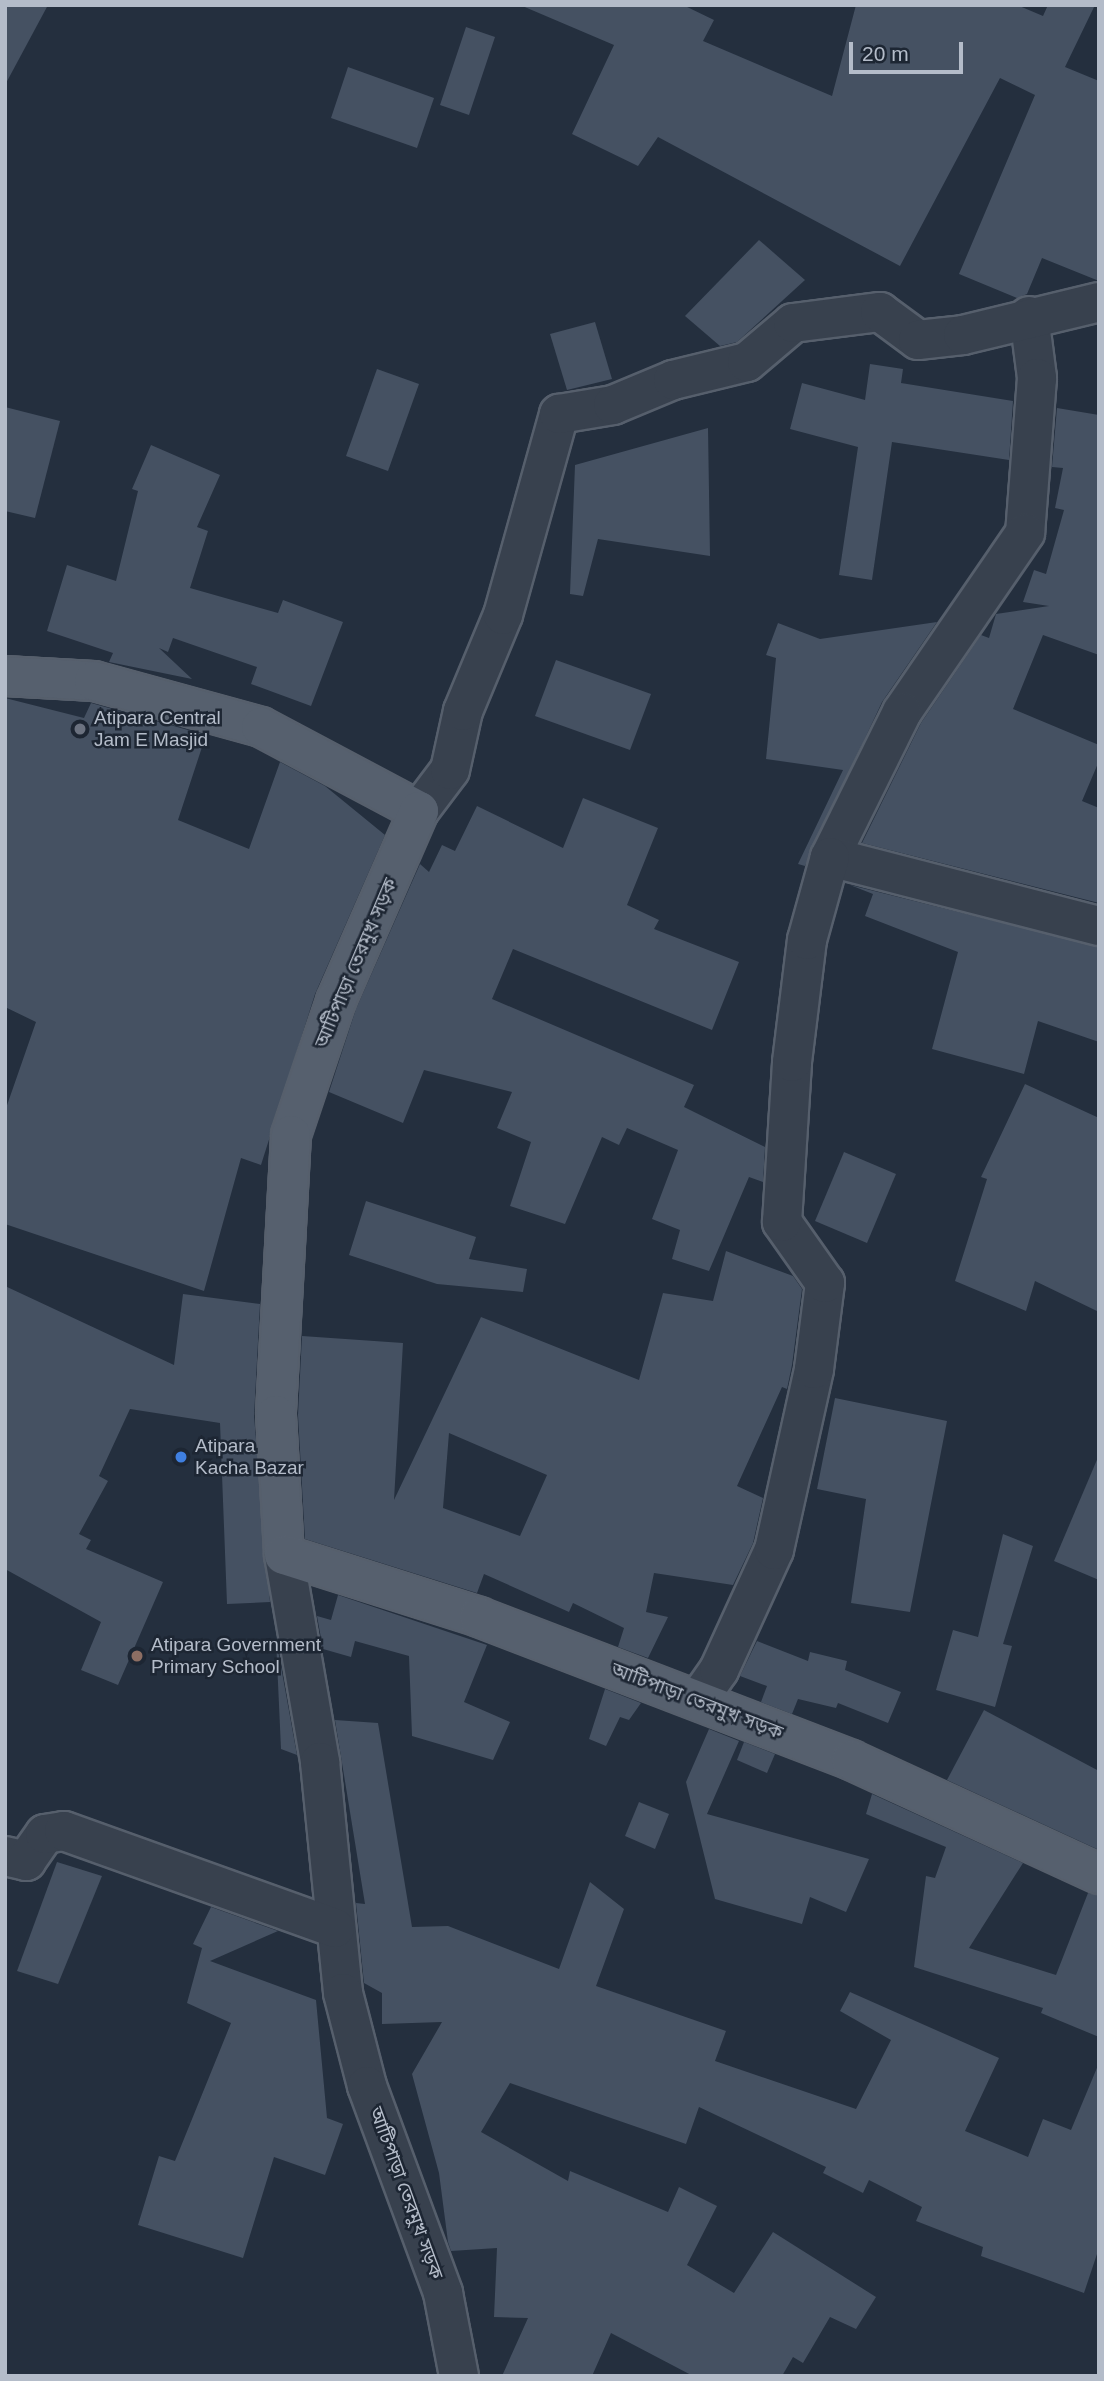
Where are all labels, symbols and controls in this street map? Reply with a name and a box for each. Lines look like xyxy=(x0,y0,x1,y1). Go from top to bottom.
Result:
scale bar xyxy=(852,28,966,72)
text: 20 m xyxy=(862,42,909,65)
place label: Atipara Central Jam E Masjid xyxy=(94,707,221,751)
marker: Atipara Central Jam E Masjid xyxy=(72,721,88,737)
street label: আটিপাড়া তেরমুখ সড়ক xyxy=(310,875,402,1051)
place label: Atipara Kacha Bazar xyxy=(195,1435,304,1479)
marker: Atipara Kacha Bazar xyxy=(173,1449,189,1465)
place label: Atipara Government Primary School xyxy=(151,1634,321,1678)
marker: Atipara Government Primary School xyxy=(129,1648,145,1664)
street label: আটিপাড়া তেরমুখ সড়ক xyxy=(608,1658,786,1744)
street label: আটিপাড়া তেরমুখ সড়ক xyxy=(364,2104,448,2282)

